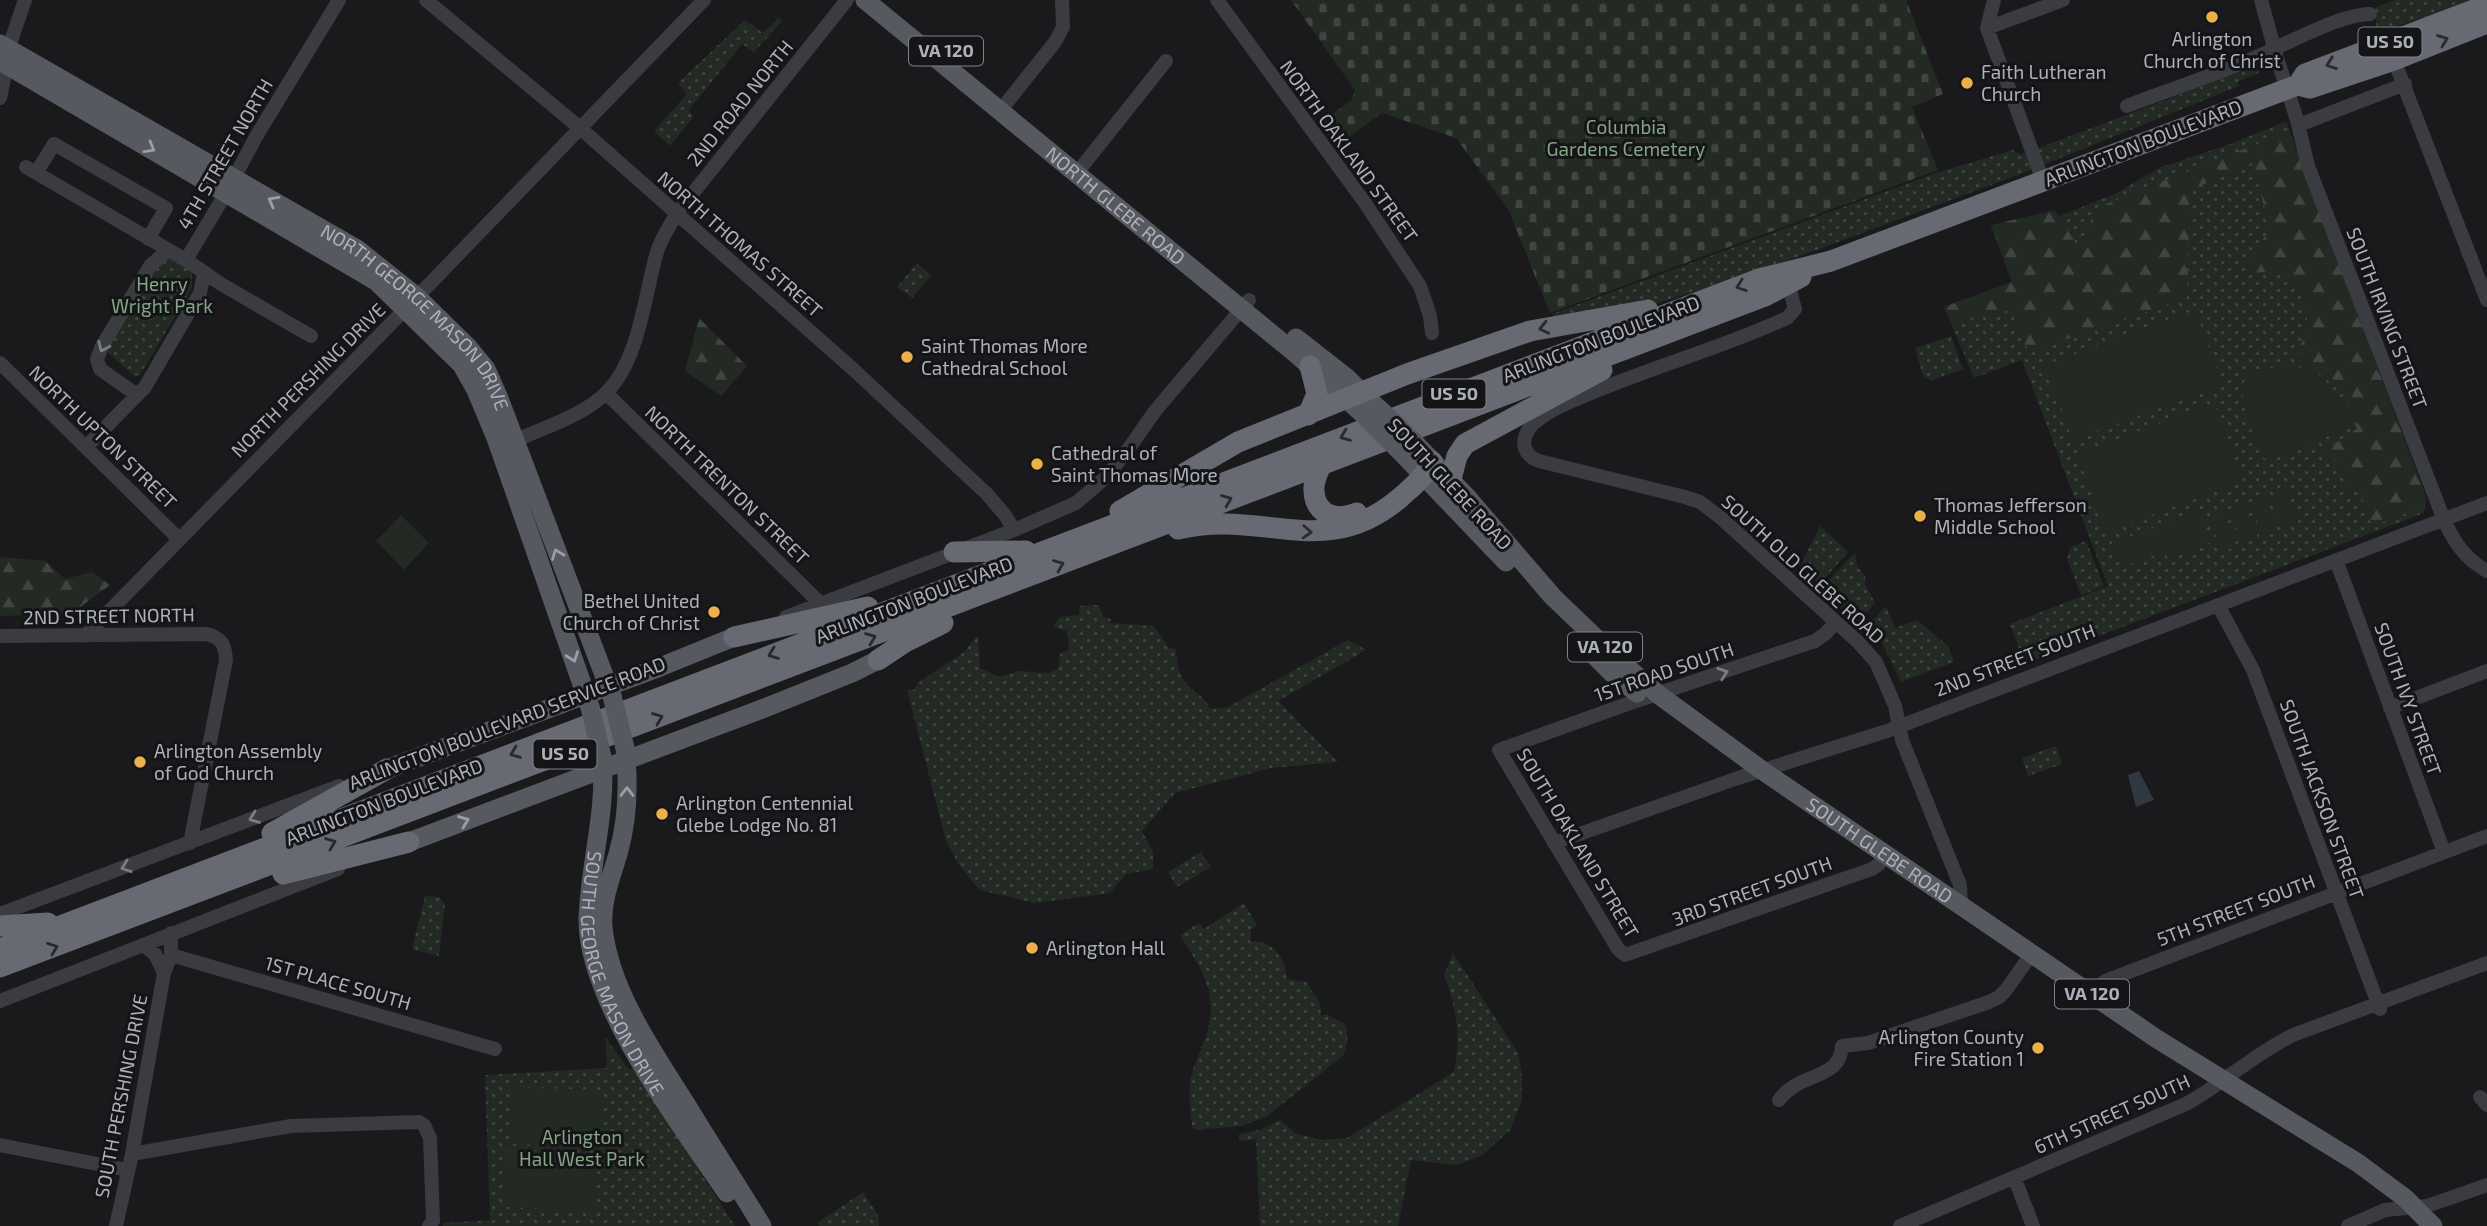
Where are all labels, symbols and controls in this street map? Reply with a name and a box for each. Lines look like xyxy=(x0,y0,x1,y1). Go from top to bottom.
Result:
marker: Arlington Church of Christ xyxy=(2204,9,2220,25)
place label: Arlington Church of Christ xyxy=(2143,27,2281,72)
road number: US 50 xyxy=(2358,28,2422,56)
street label: 2ND ROAD NORTH xyxy=(682,35,797,170)
one-way arrow xyxy=(2437,35,2449,49)
road number: VA 120 xyxy=(909,36,983,66)
street label: NORTH OAKLAND STREET xyxy=(1276,55,1423,246)
one-way arrow xyxy=(2326,56,2338,70)
place label: Faith Lutheran Church xyxy=(1981,60,2107,105)
street label: 4TH STREET NORTH xyxy=(172,74,277,233)
marker: Faith Lutheran Church xyxy=(1959,75,1975,91)
street label: ARLINGTON BOULEVARD xyxy=(2041,94,2245,191)
park label: Columbia Gardens Cemetery xyxy=(1547,115,1705,160)
one-way arrow xyxy=(142,140,155,153)
street label: NORTH GLEBE ROAD xyxy=(1041,141,1190,269)
street label: NORTH THOMAS STREET xyxy=(653,166,827,321)
one-way arrow xyxy=(268,196,280,209)
street label: NORTH GEORGE MASON DRIVE xyxy=(317,219,514,413)
street label: SOUTH IRVING STREET xyxy=(2342,224,2433,412)
park label: Henry Wright Park xyxy=(111,272,213,317)
one-way arrow xyxy=(1736,277,1748,291)
street label: ARLINGTON BOULEVARD xyxy=(1499,290,1703,387)
street label: NORTH PERSHING DRIVE xyxy=(226,298,390,462)
one-way arrow xyxy=(1538,320,1550,334)
place label: Saint Thomas More Cathedral School xyxy=(921,334,1088,379)
one-way arrow xyxy=(97,340,111,352)
marker: Saint Thomas More Cathedral School xyxy=(899,349,915,365)
street label: NORTH UPTON STREET xyxy=(25,360,182,513)
road number: US 50 xyxy=(1422,380,1486,408)
street label: NORTH TRENTON STREET xyxy=(641,400,814,569)
street label: SOUTH GLEBE ROAD xyxy=(1383,413,1517,554)
one-way arrow xyxy=(1340,427,1352,441)
place label: Cathedral of Saint Thomas More xyxy=(1051,441,1218,486)
marker: Cathedral of Saint Thomas More xyxy=(1029,456,1045,472)
street label: SOUTH OLD GLEBE ROAD xyxy=(1717,489,1889,648)
place label: Thomas Jefferson Middle School xyxy=(1934,493,2087,538)
one-way arrow xyxy=(1221,494,1233,508)
marker: Thomas Jefferson Middle School xyxy=(1912,508,1928,524)
one-way arrow xyxy=(1302,524,1313,539)
one-way arrow xyxy=(552,548,566,560)
street label: ARLINGTON BOULEVARD xyxy=(812,551,1016,648)
one-way arrow xyxy=(1052,560,1064,574)
place label: Bethel United Church of Christ xyxy=(562,589,700,634)
street label: 2ND STREET NORTH xyxy=(23,603,195,628)
marker: Bethel United Church of Christ xyxy=(706,604,722,620)
street label: 2ND STREET SOUTH xyxy=(1931,618,2098,701)
street label: SOUTH IVY STREET xyxy=(2370,619,2447,778)
one-way arrow xyxy=(864,632,876,646)
road number: VA 120 xyxy=(1568,632,1642,662)
street label: 1ST ROAD SOUTH xyxy=(1591,637,1737,706)
one-way arrow xyxy=(768,646,780,660)
street label: ARLINGTON BOULEVARD SERVICE ROAD xyxy=(345,651,669,794)
one-way arrow xyxy=(565,651,579,663)
one-way arrow xyxy=(1717,667,1729,681)
street label: SOUTH JACKSON STREET xyxy=(2276,696,2369,902)
one-way arrow xyxy=(651,713,663,727)
place label: Arlington Assembly of God Church xyxy=(154,739,322,784)
road number: US 50 xyxy=(534,740,596,768)
one-way arrow xyxy=(509,744,521,758)
street label: SOUTH OAKLAND STREET xyxy=(1513,744,1644,942)
street label: ARLINGTON BOULEVARD xyxy=(282,753,486,850)
marker: Arlington Assembly of God Church xyxy=(132,754,148,770)
one-way arrow xyxy=(619,787,635,797)
place label: Arlington Centennial Glebe Lodge No. 81 xyxy=(676,791,853,836)
street label: SOUTH GLEBE ROAD xyxy=(1802,792,1957,908)
marker: Arlington Centennial Glebe Lodge No. 81 xyxy=(654,806,670,822)
one-way arrow xyxy=(248,810,260,824)
one-way arrow xyxy=(457,816,469,830)
one-way arrow xyxy=(324,837,336,851)
street label: SOUTH GEORGE MASON DRIVE xyxy=(577,849,669,1099)
street label: 3RD STREET SOUTH xyxy=(1669,851,1835,930)
one-way arrow xyxy=(120,859,132,873)
street label: 5TH STREET SOUTH xyxy=(2154,869,2318,950)
place label: Arlington Hall xyxy=(1046,936,1166,959)
marker: Arlington Hall xyxy=(1024,940,1040,956)
one-way arrow xyxy=(47,942,59,956)
street label: 1ST PLACE SOUTH xyxy=(262,951,414,1014)
road number: VA 120 xyxy=(2055,979,2129,1009)
street label: SOUTH PERSHING DRIVE xyxy=(89,992,152,1200)
place label: Arlington County Fire Station 1 xyxy=(1878,1025,2024,1070)
marker: Arlington County Fire Station 1 xyxy=(2030,1040,2046,1056)
street label: 6TH STREET SOUTH xyxy=(2030,1069,2193,1158)
park label: Arlington Hall West Park xyxy=(519,1125,645,1170)

